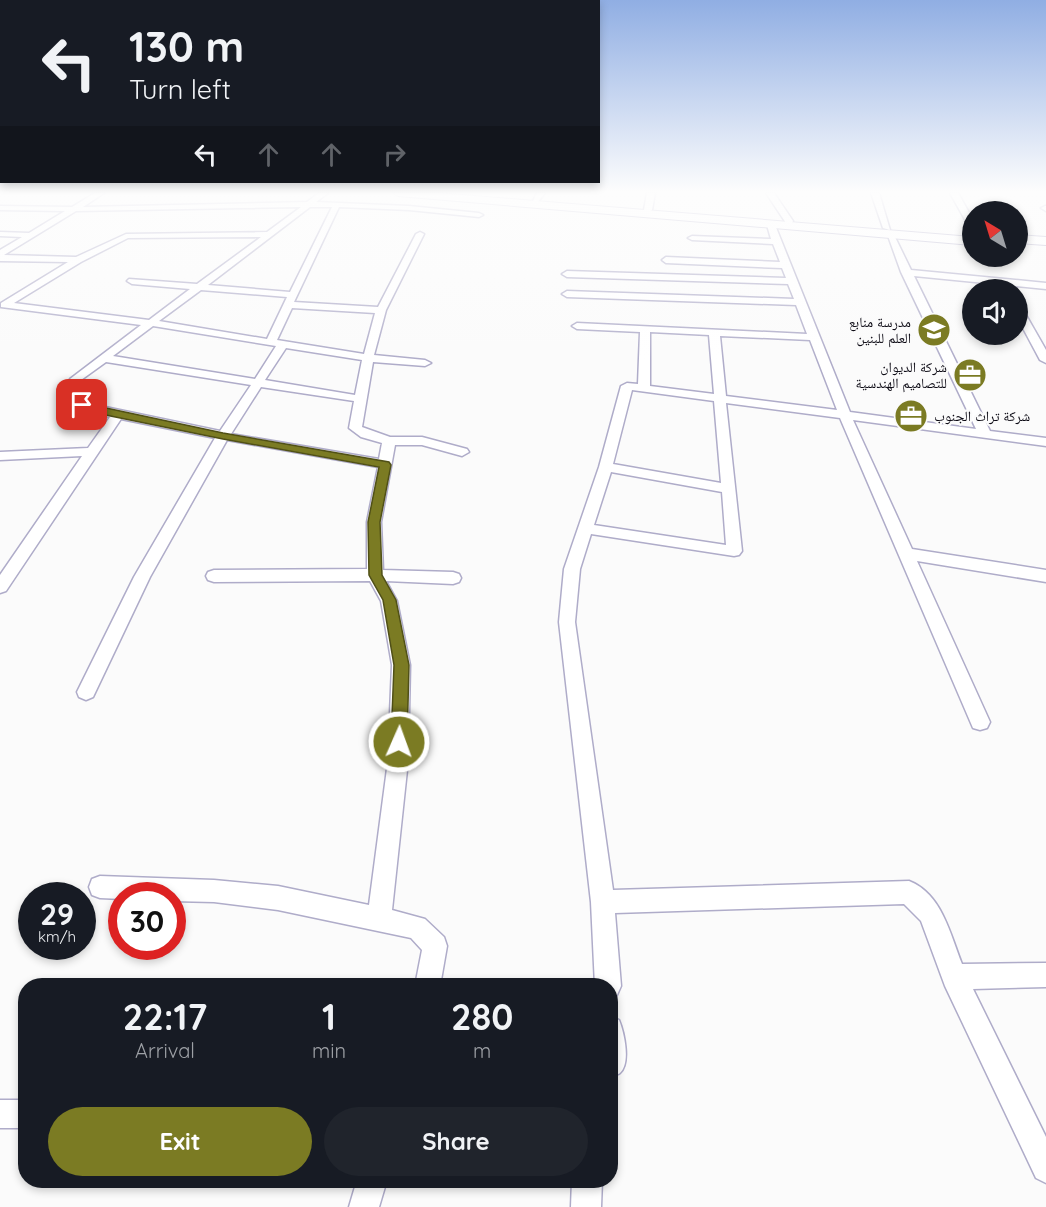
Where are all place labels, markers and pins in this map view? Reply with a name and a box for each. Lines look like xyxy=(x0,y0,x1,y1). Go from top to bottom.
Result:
school or university icon: مدرسة منابع العلم للبنين xyxy=(916,312,952,348)
place label: مدرسة منابع العلم للبنين xyxy=(849,313,911,348)
office icon: شركة الديوان للتصاميم الهندسية xyxy=(952,357,988,393)
place label: شركة الديوان للتصاميم الهندسية xyxy=(856,358,947,393)
pin xyxy=(56,379,107,430)
office icon: شركة تراث الجنوب xyxy=(893,398,929,434)
place label: شركة تراث الجنوب xyxy=(934,407,1030,425)

